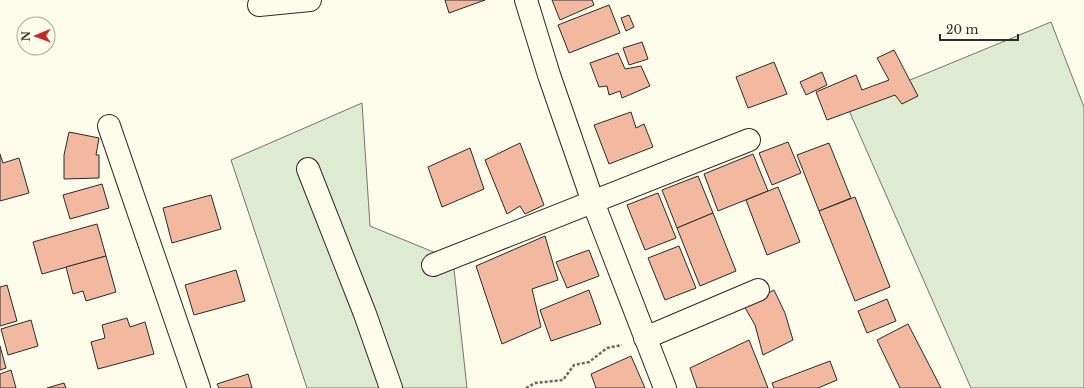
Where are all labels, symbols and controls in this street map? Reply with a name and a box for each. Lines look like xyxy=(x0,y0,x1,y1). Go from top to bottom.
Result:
north arrow xyxy=(16,16,56,56)
scale bar xyxy=(940,16,1018,42)
text: 20 m xyxy=(946,22,978,37)
text: N xyxy=(19,30,33,41)

